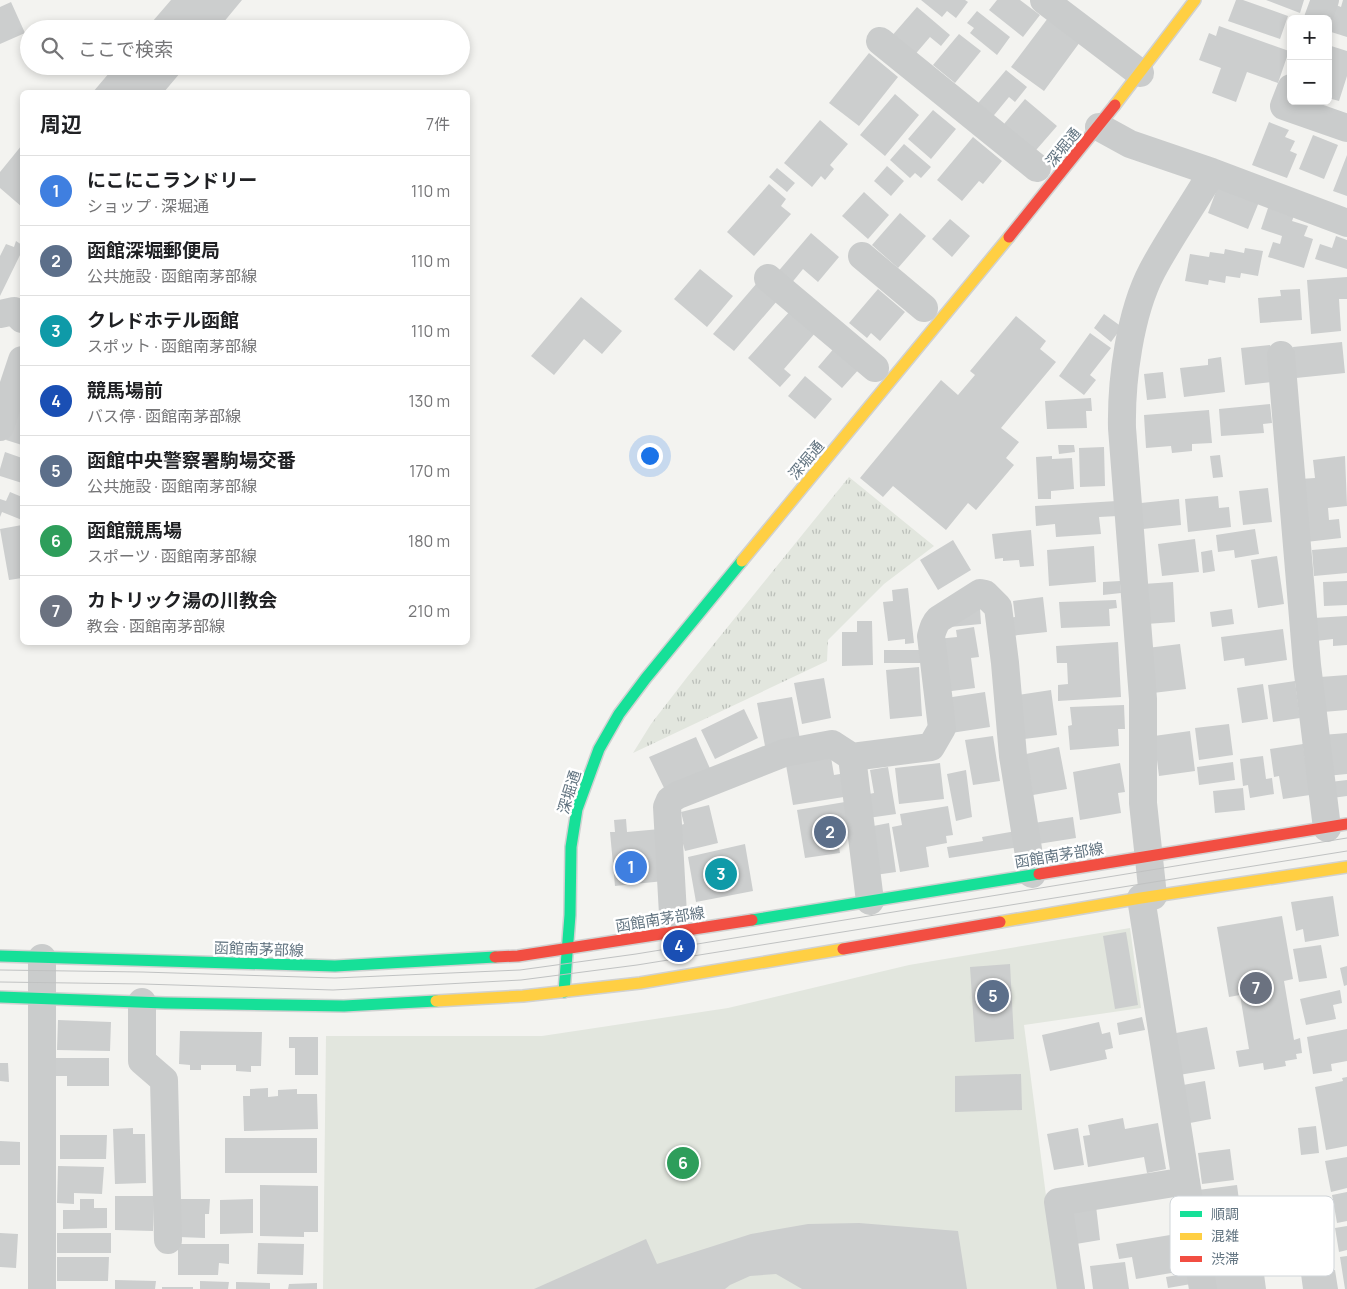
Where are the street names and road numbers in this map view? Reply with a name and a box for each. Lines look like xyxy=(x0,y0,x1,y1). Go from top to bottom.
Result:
street label: 深堀通 xyxy=(1041,123,1085,171)
street label: 深堀通 xyxy=(783,436,829,484)
street label: 深堀通 xyxy=(552,767,586,817)
street label: 函館南茅部線 xyxy=(1013,838,1105,872)
street label: 函館南茅部線 xyxy=(614,902,706,936)
street label: 函館南茅部線 xyxy=(214,937,304,961)

